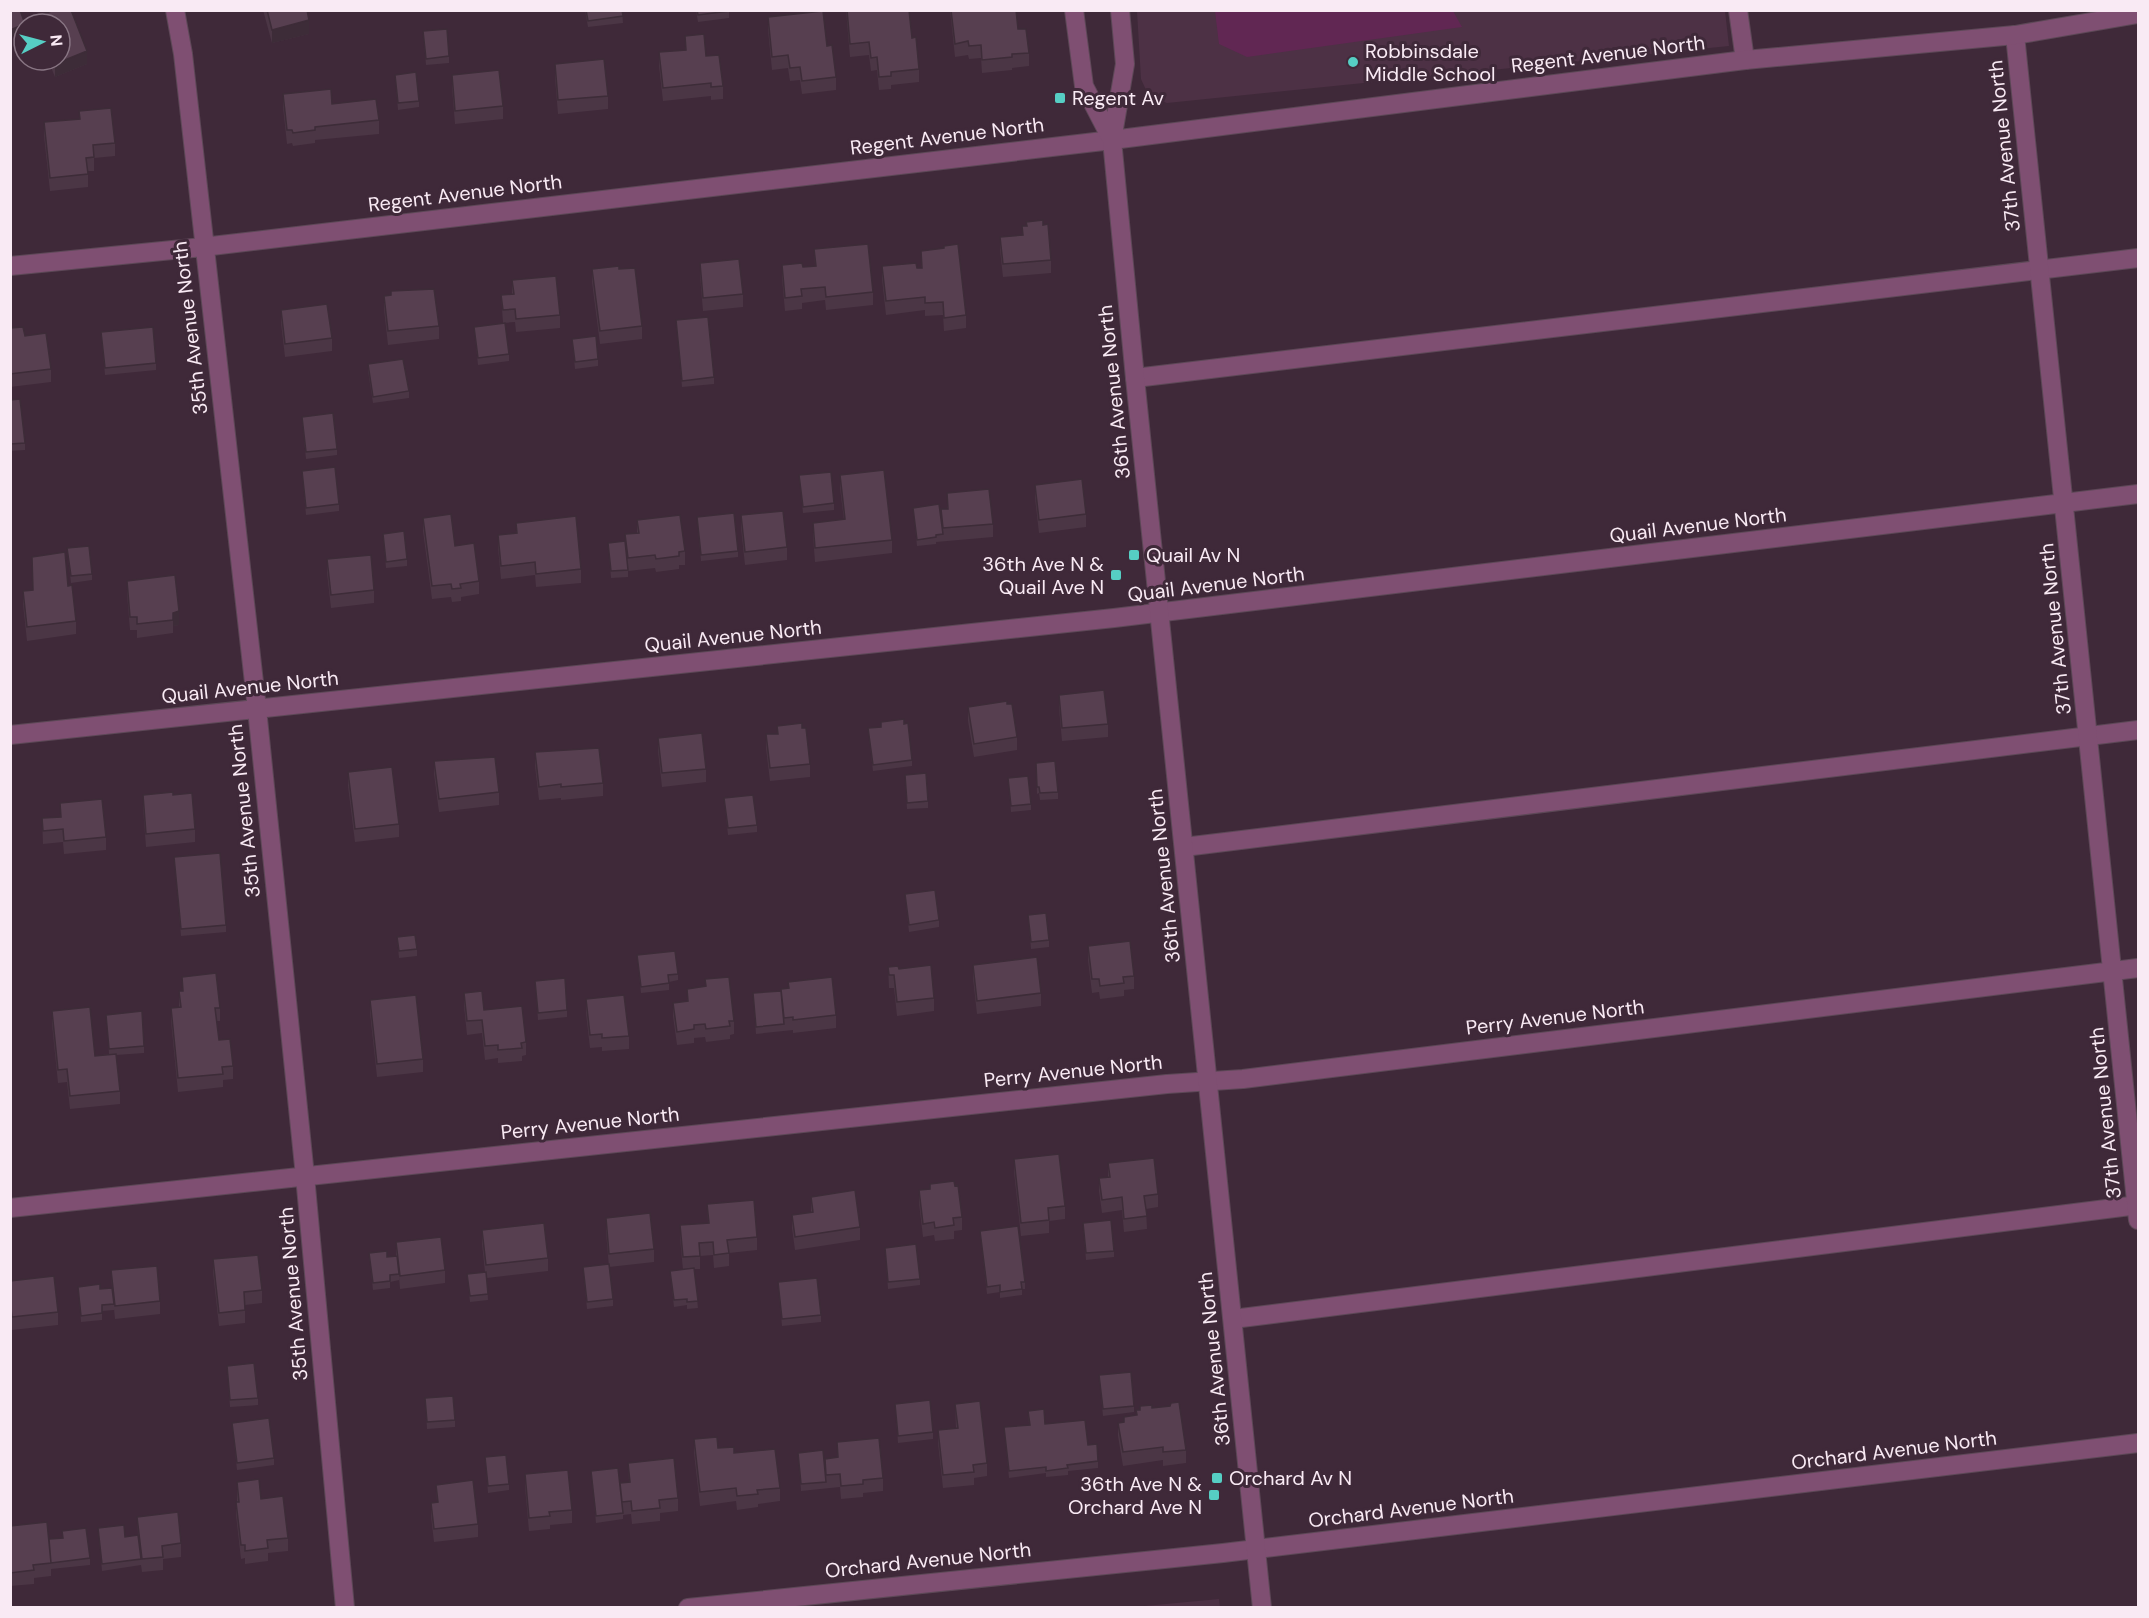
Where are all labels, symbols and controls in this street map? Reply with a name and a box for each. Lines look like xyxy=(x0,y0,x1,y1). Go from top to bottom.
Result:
north arrow xyxy=(12,12,72,72)
street label: Regent Avenue North xyxy=(1510,29,1706,79)
text: N xyxy=(45,34,67,47)
place label: Robbinsdale Middle School xyxy=(1365,38,1496,87)
marker: Robbinsdale Middle School xyxy=(1346,55,1360,69)
street label: 37th Avenue North xyxy=(1982,59,2026,233)
place label: Regent Av xyxy=(1072,85,1165,111)
marker: Regent Av xyxy=(1053,91,1067,105)
street label: Regent Avenue North xyxy=(849,111,1045,161)
street label: Regent Avenue North xyxy=(367,168,563,218)
street label: 35th Avenue North xyxy=(166,240,214,416)
street label: 36th Avenue North xyxy=(1092,304,1136,480)
street label: Quail Avenue North xyxy=(1608,501,1788,549)
place label: Quail Av N xyxy=(1146,542,1240,568)
street label: 37th Avenue North xyxy=(2033,542,2077,716)
marker: Quail Av N xyxy=(1127,548,1141,562)
place label: 36th Ave N & Quail Ave N xyxy=(982,551,1104,600)
street label: Quail Avenue North xyxy=(1126,560,1306,608)
marker: 36th Ave N & Quail Ave N xyxy=(1109,568,1123,582)
street label: Quail Avenue North xyxy=(643,614,823,658)
street label: Quail Avenue North xyxy=(160,665,340,709)
street label: 35th Avenue North xyxy=(222,723,266,899)
street label: 36th Avenue North xyxy=(1142,788,1186,964)
street label: Perry Avenue North xyxy=(1464,993,1646,1041)
street label: 37th Avenue North xyxy=(2083,1026,2127,1200)
street label: Perry Avenue North xyxy=(982,1049,1164,1093)
street label: Perry Avenue North xyxy=(499,1101,681,1145)
street label: 35th Avenue North xyxy=(272,1206,314,1382)
street label: 36th Avenue North xyxy=(1192,1271,1236,1447)
street label: Orchard Avenue North xyxy=(1790,1424,1998,1476)
place label: Orchard Av N xyxy=(1229,1465,1352,1491)
place label: 36th Ave N & Orchard Ave N xyxy=(1068,1471,1202,1520)
marker: Orchard Av N xyxy=(1210,1471,1224,1485)
street label: Orchard Avenue North xyxy=(1307,1482,1515,1534)
marker: 36th Ave N & Orchard Ave N xyxy=(1207,1488,1221,1502)
street label: Orchard Avenue North xyxy=(824,1536,1032,1584)

